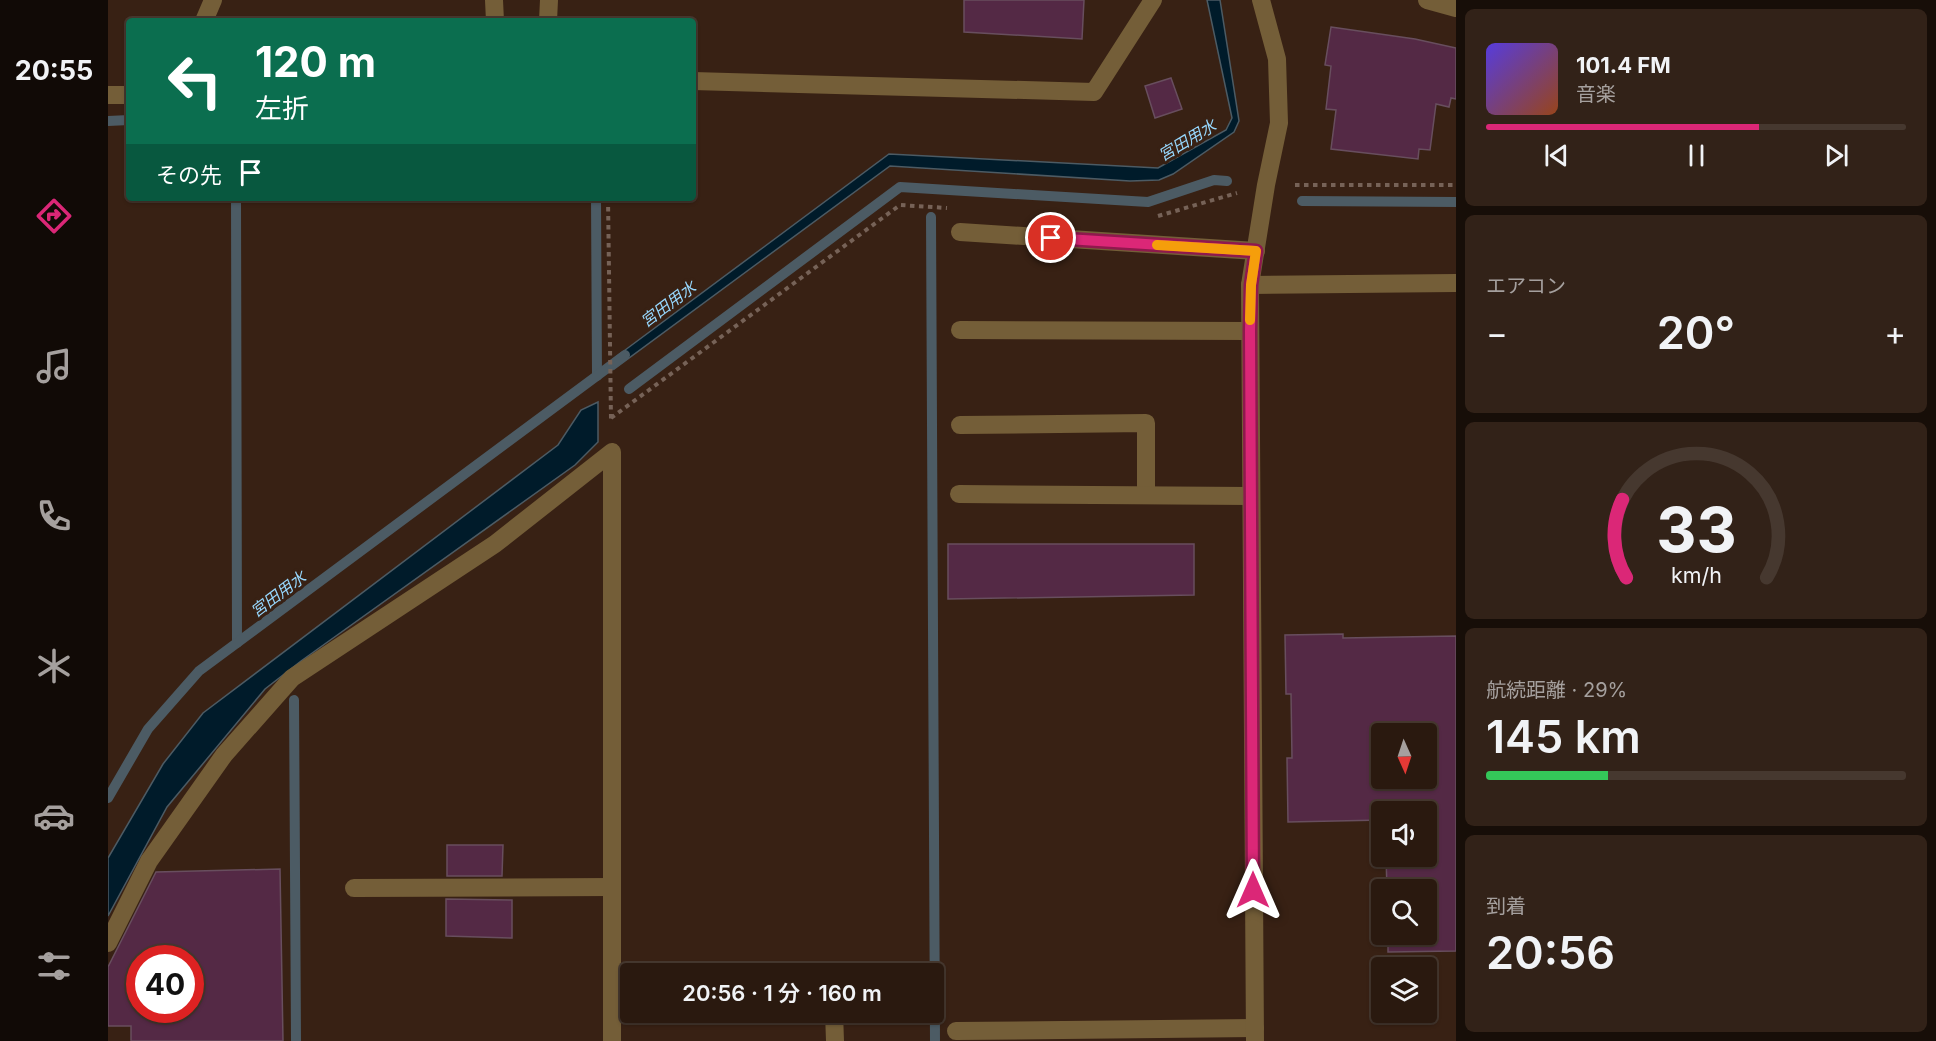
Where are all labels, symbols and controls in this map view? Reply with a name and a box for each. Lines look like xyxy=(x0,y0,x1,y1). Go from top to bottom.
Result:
text: 120 m xyxy=(255,36,376,87)
icon: left xyxy=(156,42,234,120)
text: 101.4 FM xyxy=(1576,52,1671,78)
text: 20:55 xyxy=(15,54,93,87)
text: 音楽 xyxy=(1576,82,1616,106)
text: 左折 xyxy=(255,92,309,125)
water label: 宮田用水 xyxy=(1154,114,1221,165)
icon: previous xyxy=(1540,139,1573,172)
icon: pause xyxy=(1680,139,1713,172)
icon: next xyxy=(1820,139,1853,172)
icon: arrive xyxy=(234,156,267,189)
text: その先 xyxy=(156,162,222,188)
icon: directions xyxy=(33,195,75,237)
pin xyxy=(1025,212,1076,263)
icon: arrive xyxy=(1034,221,1067,254)
text: エアコン xyxy=(1486,274,1566,298)
water label: 宮田用水 xyxy=(636,276,701,331)
text: 20° xyxy=(1657,305,1735,360)
text: − xyxy=(1486,313,1508,353)
text: + xyxy=(1884,313,1906,353)
icon: music xyxy=(33,345,75,387)
text: 33 xyxy=(1656,492,1736,567)
icon: phone xyxy=(33,495,75,537)
text: km/h xyxy=(1671,562,1721,588)
water label: 宮田用水 xyxy=(246,566,311,621)
icon: climate xyxy=(33,645,75,687)
text: 航続距離 · 29% xyxy=(1486,678,1627,702)
text: 145 km xyxy=(1486,709,1641,764)
north arrow xyxy=(1371,723,1437,789)
map controls xyxy=(1371,723,1437,1023)
icon: car xyxy=(33,795,75,837)
button: sound xyxy=(1371,801,1437,867)
position arrow xyxy=(1221,858,1285,922)
button: search xyxy=(1371,879,1437,945)
text: 到着 xyxy=(1486,894,1526,918)
text: 20:56 xyxy=(1486,925,1615,980)
icon: filters xyxy=(33,945,75,987)
speed limit sign: 40 xyxy=(126,945,204,1023)
button: layers xyxy=(1371,957,1437,1023)
text: 20:56 · 1 分 · 160 m xyxy=(682,980,882,1006)

